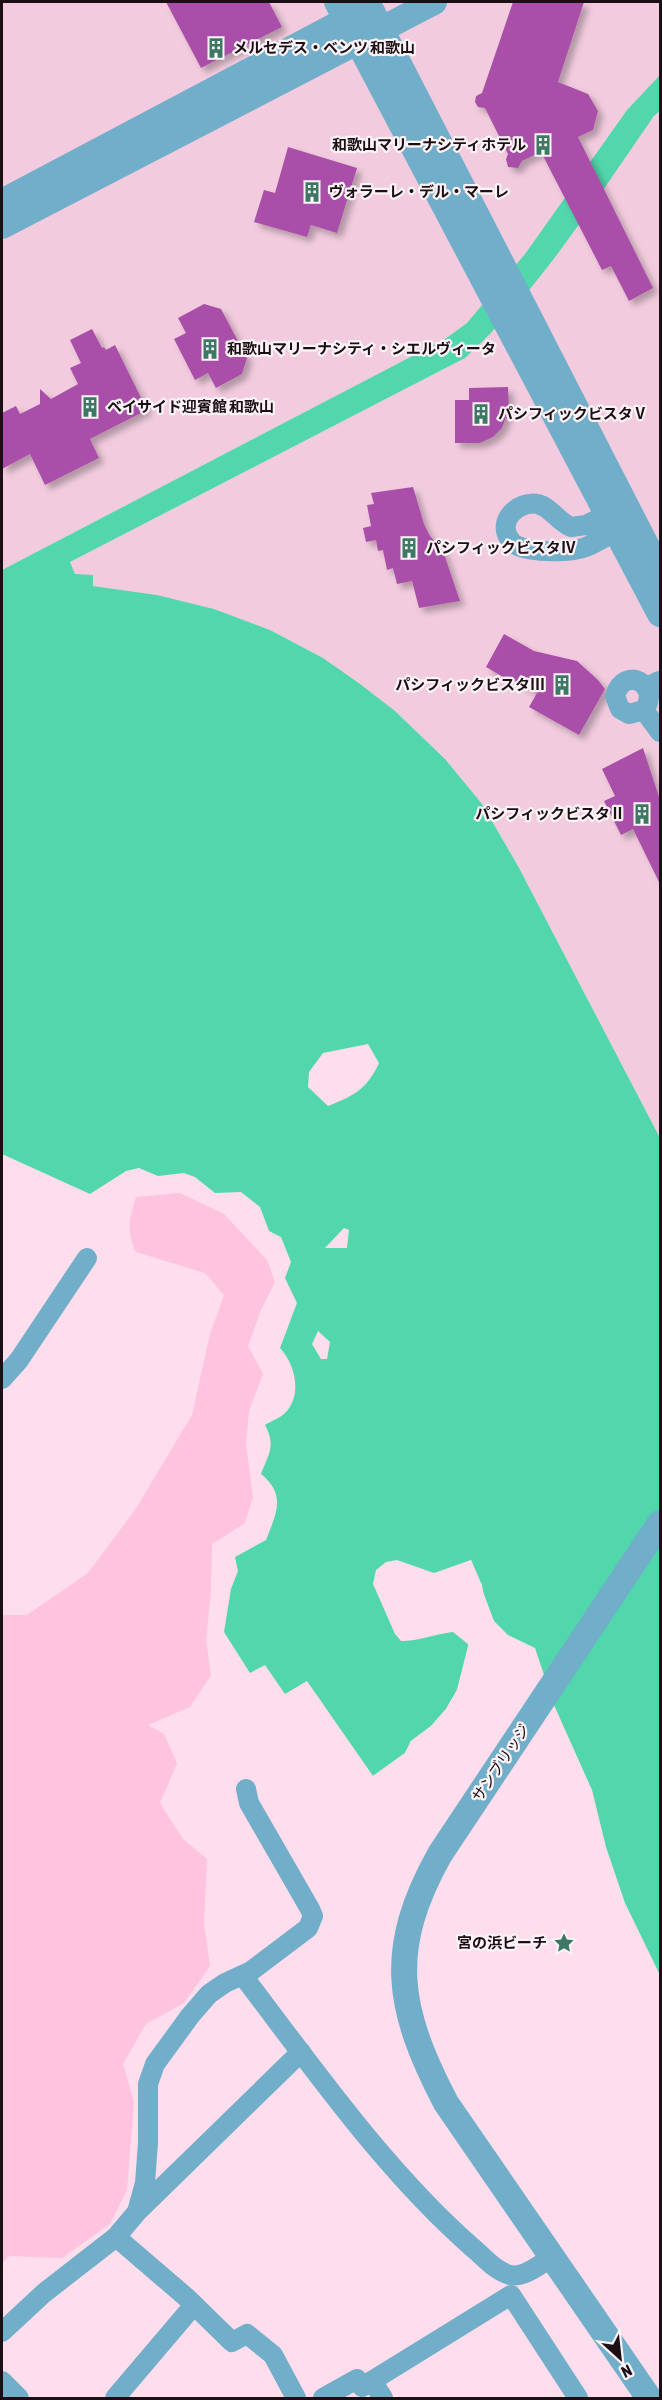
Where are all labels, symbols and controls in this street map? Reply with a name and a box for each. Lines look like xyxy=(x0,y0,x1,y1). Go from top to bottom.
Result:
building icon: メルセデス・ベンツ 和歌山 xyxy=(204,36,228,60)
place label: メルセデス・ベンツ 和歌山 xyxy=(233,39,415,56)
building icon: 和歌山マリーナシティホテル xyxy=(531,133,555,157)
place label: 和歌山マリーナシティホテル xyxy=(332,136,526,153)
building icon: ヴォラーレ・デル・マーレ xyxy=(300,180,324,204)
place label: ヴォラーレ・デル・マーレ xyxy=(329,183,509,200)
building icon: 和歌山マリーナシティ・シエルヴィータ xyxy=(198,337,222,361)
place label: 和歌山マリーナシティ・シエルヴィータ xyxy=(227,340,496,357)
building icon: ベイサイド迎賓館 和歌山 xyxy=(78,395,102,419)
place label: ベイサイド迎賓館 和歌山 xyxy=(107,398,274,415)
building icon: パシフィックビスタⅤ xyxy=(469,402,493,426)
place label: パシフィックビスタⅤ xyxy=(498,405,648,422)
building icon: パシフィックビスタⅣ xyxy=(397,536,421,560)
place label: パシフィックビスタⅣ xyxy=(426,539,576,556)
building icon: パシフィックビスタⅢ xyxy=(550,673,574,697)
place label: パシフィックビスタⅢ xyxy=(395,676,545,693)
building icon: パシフィックビスタⅡ xyxy=(630,802,654,826)
place label: パシフィックビスタⅡ xyxy=(475,805,625,822)
street label: サンブリッジ xyxy=(468,1721,533,1805)
place icon: 宮の浜ビーチ xyxy=(552,1931,576,1955)
place label: 宮の浜ビーチ xyxy=(457,1934,547,1951)
north arrow xyxy=(590,2328,650,2388)
text: N xyxy=(619,2361,635,2382)

